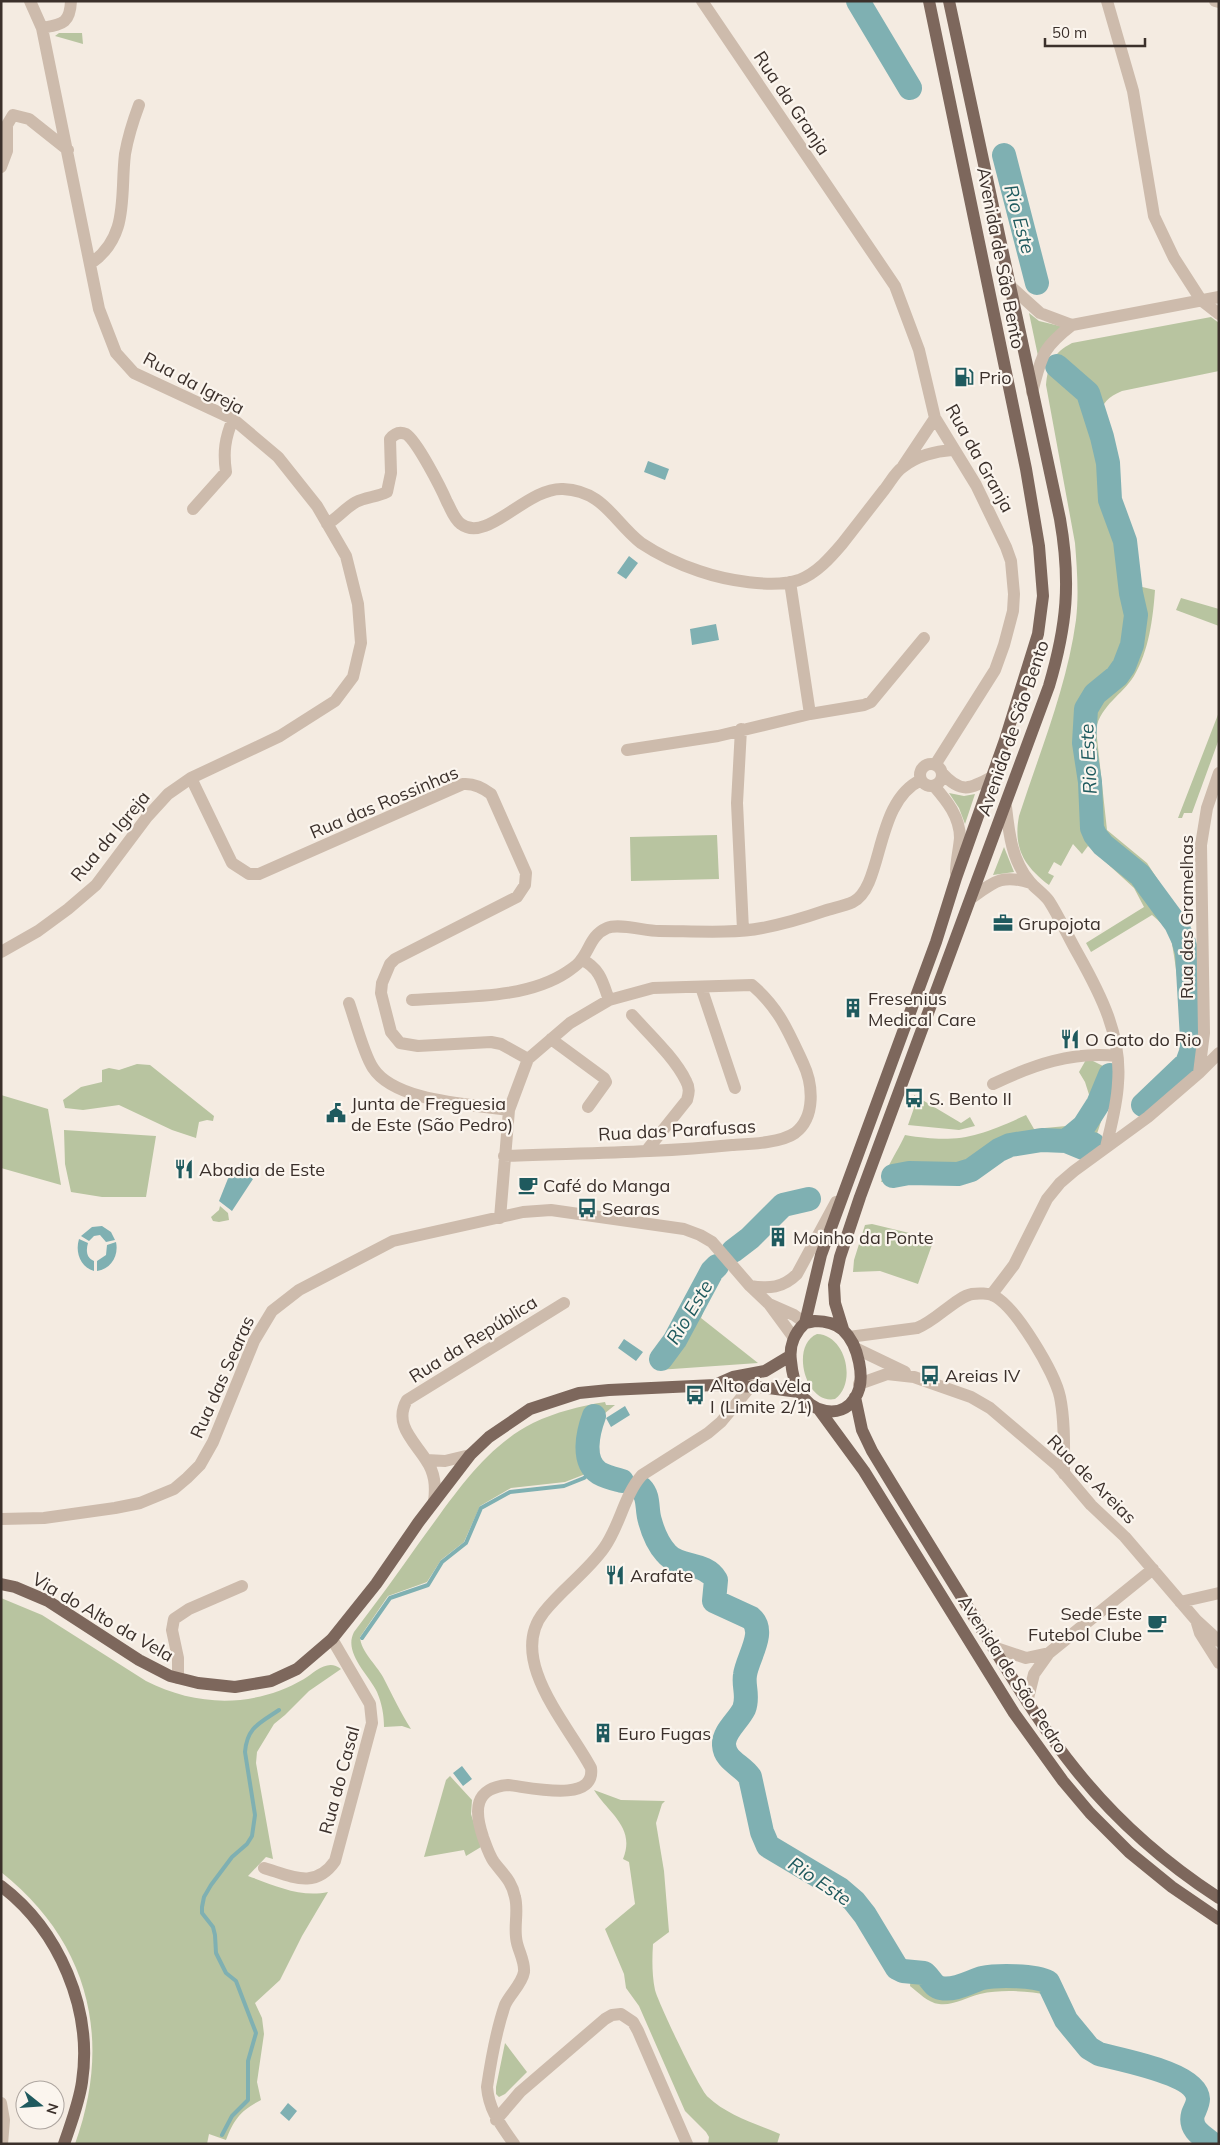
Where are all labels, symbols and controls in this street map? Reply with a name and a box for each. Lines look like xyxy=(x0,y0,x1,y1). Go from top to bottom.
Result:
scale bar xyxy=(1045,15,1145,47)
text: 50 m xyxy=(1052,23,1087,42)
street label: Rua da Granja xyxy=(749,47,835,159)
street label: Avenida de São Bento xyxy=(972,165,1030,351)
water label: Rio Este xyxy=(999,182,1041,256)
street label: Rua da Igreja xyxy=(139,347,249,419)
fuel station icon: Prio xyxy=(953,366,975,388)
place label: Prio xyxy=(979,366,1012,389)
street label: Rua da Granja xyxy=(941,400,1019,516)
street label: Avenida de São Bento xyxy=(972,637,1054,819)
water label: Rio Este xyxy=(1074,723,1102,795)
street label: Rua das Rossinhas xyxy=(306,760,462,844)
street label: Rua da Igreja xyxy=(65,786,155,886)
street label: Rua das Gramelhas xyxy=(1175,835,1198,999)
office icon: Grupojota xyxy=(992,912,1014,934)
place label: Grupojota xyxy=(1018,912,1101,935)
place label: Fresenius Medical Care xyxy=(868,987,976,1031)
building icon: Fresenius Medical Care xyxy=(842,997,864,1019)
restaurant icon: O Gato do Rio xyxy=(1059,1028,1081,1050)
place label: O Gato do Rio xyxy=(1085,1028,1202,1051)
bus stop icon: S. Bento II xyxy=(903,1087,925,1109)
place label: S. Bento II xyxy=(929,1087,1012,1110)
place label: Junta de Freguesia de Este (São Pedro) xyxy=(351,1092,513,1136)
public building icon: Junta de Freguesia de Este (São Pedro) xyxy=(325,1102,347,1124)
street label: Rua das Parafusas xyxy=(597,1114,757,1146)
restaurant icon: Abadia de Este xyxy=(173,1158,195,1180)
place label: Abadia de Este xyxy=(199,1158,325,1181)
cafe icon: Café do Manga xyxy=(517,1174,539,1196)
place label: Café do Manga xyxy=(543,1174,670,1197)
bus stop icon: Searas xyxy=(576,1197,598,1219)
place label: Searas xyxy=(602,1197,660,1220)
building icon: Moinho da Ponte xyxy=(767,1226,789,1248)
place label: Moinho da Ponte xyxy=(793,1226,934,1249)
water label: Rio Este xyxy=(660,1276,718,1348)
street label: Rua da República xyxy=(405,1290,541,1388)
street label: Rua das Searas xyxy=(185,1312,259,1442)
bus stop icon: Areias IV xyxy=(919,1364,941,1386)
place label: Areias IV xyxy=(945,1364,1021,1387)
place label: Alto da Vela I (Limite 2/1) xyxy=(710,1374,812,1418)
bus stop icon: Alto da Vela I (Limite 2/1) xyxy=(684,1384,706,1406)
street label: Rua de Areias xyxy=(1042,1429,1142,1529)
restaurant icon: Arafate xyxy=(604,1564,626,1586)
place label: Arafate xyxy=(630,1564,693,1587)
street label: Via do Alto da Vela xyxy=(28,1567,178,1667)
street label: Avenida de São Pedro xyxy=(953,1591,1073,1757)
place label: Sede Este Futebol Clube xyxy=(1028,1602,1142,1646)
cafe icon: Sede Este Futebol Clube xyxy=(1146,1612,1168,1634)
building icon: Euro Fugas xyxy=(592,1722,614,1744)
place label: Euro Fugas xyxy=(618,1722,711,1745)
street label: Rua do Casal xyxy=(314,1723,364,1837)
water label: Rio Este xyxy=(784,1851,856,1911)
north arrow xyxy=(15,2080,65,2130)
text: N xyxy=(42,2101,63,2116)

